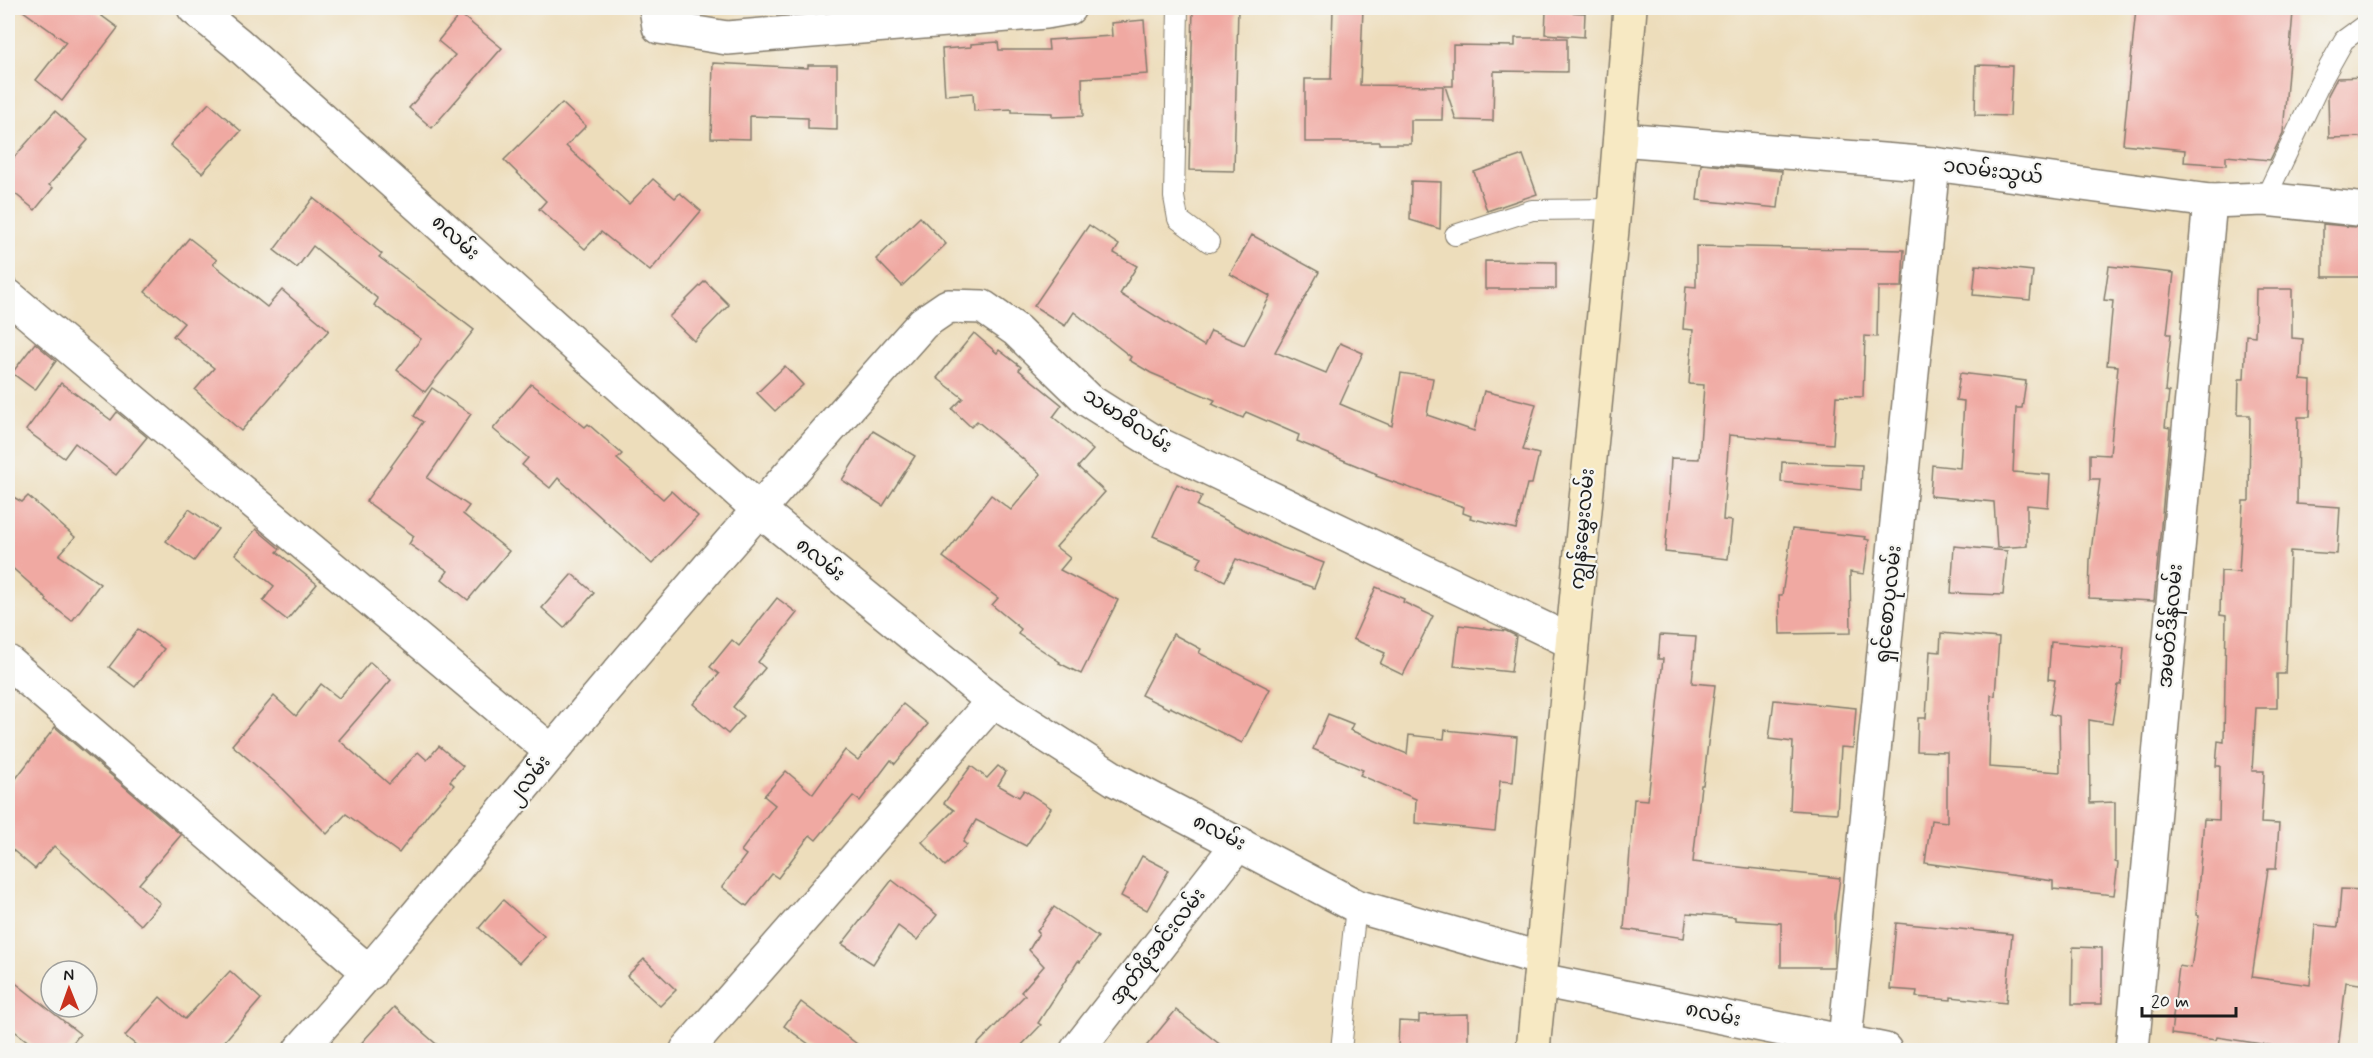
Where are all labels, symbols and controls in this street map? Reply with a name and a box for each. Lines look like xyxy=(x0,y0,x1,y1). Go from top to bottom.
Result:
street label: ၁လမ်းသွယ် xyxy=(1941,150,2045,193)
street label: ၈လမ်း xyxy=(425,208,486,267)
street label: သမာဓိလမ်း xyxy=(1077,380,1178,460)
street label: ကျွန်းမွှေးလမ်း xyxy=(1562,467,1605,591)
street label: ၈လမ်း xyxy=(790,530,852,588)
street label: ရှင်စောပုလမ်း xyxy=(1867,544,1911,664)
street label: အမတ်ဒိန်လမ်း xyxy=(2150,563,2191,689)
street label: ၂လမ်း xyxy=(499,748,558,811)
street label: ၈လမ်း xyxy=(1188,806,1251,858)
street label: အုတ်ဖိုအင်းလမ်း xyxy=(1102,882,1214,1012)
north arrow xyxy=(39,959,99,1019)
text: N xyxy=(63,965,74,986)
scale bar xyxy=(2142,980,2236,1018)
text: 20 m xyxy=(2151,990,2189,1014)
street label: ၈လမ်း xyxy=(1683,994,1744,1034)

